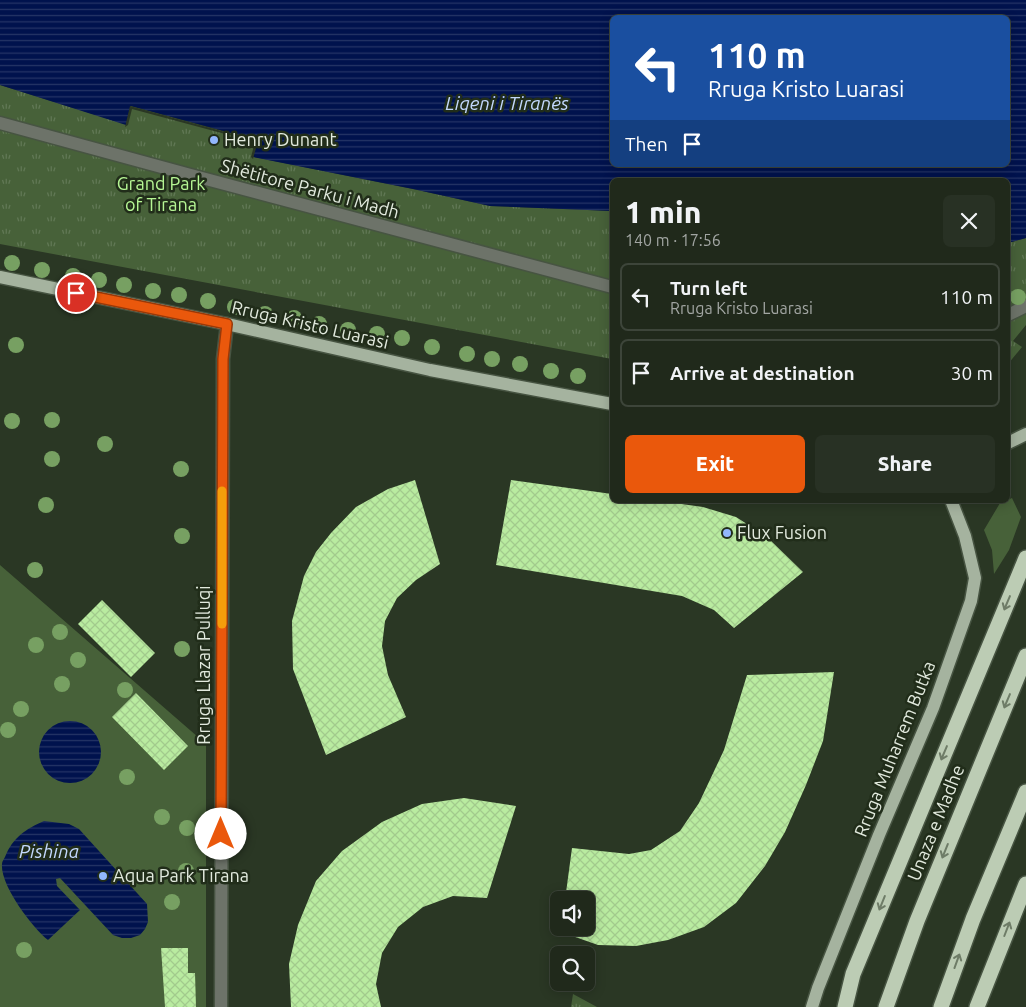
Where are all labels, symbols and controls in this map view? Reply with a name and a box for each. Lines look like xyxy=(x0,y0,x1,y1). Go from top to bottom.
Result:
icon: left xyxy=(625,35,690,100)
text: 110 m xyxy=(708,35,806,75)
text: Rruga Kristo Luarasi xyxy=(708,76,904,101)
water label: Liqeni i Tiranës xyxy=(445,92,569,114)
place label: Henry Dunant xyxy=(224,129,337,149)
icon: arrive xyxy=(678,130,706,158)
text: Then xyxy=(625,133,668,155)
marker: Henry Dunant xyxy=(208,134,220,146)
street label: Shëtitore Parku i Madh xyxy=(219,155,402,221)
park label: Grand Park of Tirana xyxy=(117,173,205,214)
text: 1 min xyxy=(625,195,701,229)
button: close xyxy=(943,195,995,247)
text: 140 m · 17:56 xyxy=(625,231,721,249)
pin xyxy=(55,272,97,314)
text: Turn left xyxy=(670,277,748,299)
icon: arrive xyxy=(62,279,90,307)
icon: left xyxy=(627,283,655,311)
text: 110 m xyxy=(940,286,993,308)
street label: Rruga Kristo Luarasi xyxy=(230,296,391,352)
text: Rruga Kristo Luarasi xyxy=(670,299,813,317)
icon: arrive xyxy=(627,359,655,387)
text: Arrive at destination xyxy=(670,362,855,384)
text: 30 m xyxy=(951,362,993,384)
button: Exit xyxy=(625,435,805,493)
button: Share xyxy=(815,435,995,493)
place label: Flux Fusion xyxy=(737,522,827,542)
marker: Flux Fusion xyxy=(721,527,733,539)
street label: Rruga Llazar Pulluqi xyxy=(193,585,213,745)
one-way arrow xyxy=(1002,595,1011,610)
street label: Rruga Muharrem Butka xyxy=(850,658,939,839)
one-way arrow xyxy=(1002,693,1011,708)
one-way arrow xyxy=(939,744,948,760)
street label: Unaza e Madhe xyxy=(903,762,967,883)
position arrow xyxy=(194,807,246,859)
water label: Pishina xyxy=(19,840,79,862)
one-way arrow xyxy=(940,843,950,858)
place label: Aqua Park Tirana xyxy=(113,865,249,885)
marker: Aqua Park Tirana xyxy=(97,870,109,882)
map controls xyxy=(550,891,595,991)
button: sound xyxy=(550,891,595,936)
one-way arrow xyxy=(877,895,887,910)
one-way arrow xyxy=(1003,922,1013,937)
button: search xyxy=(550,946,595,991)
one-way arrow xyxy=(953,954,962,969)

